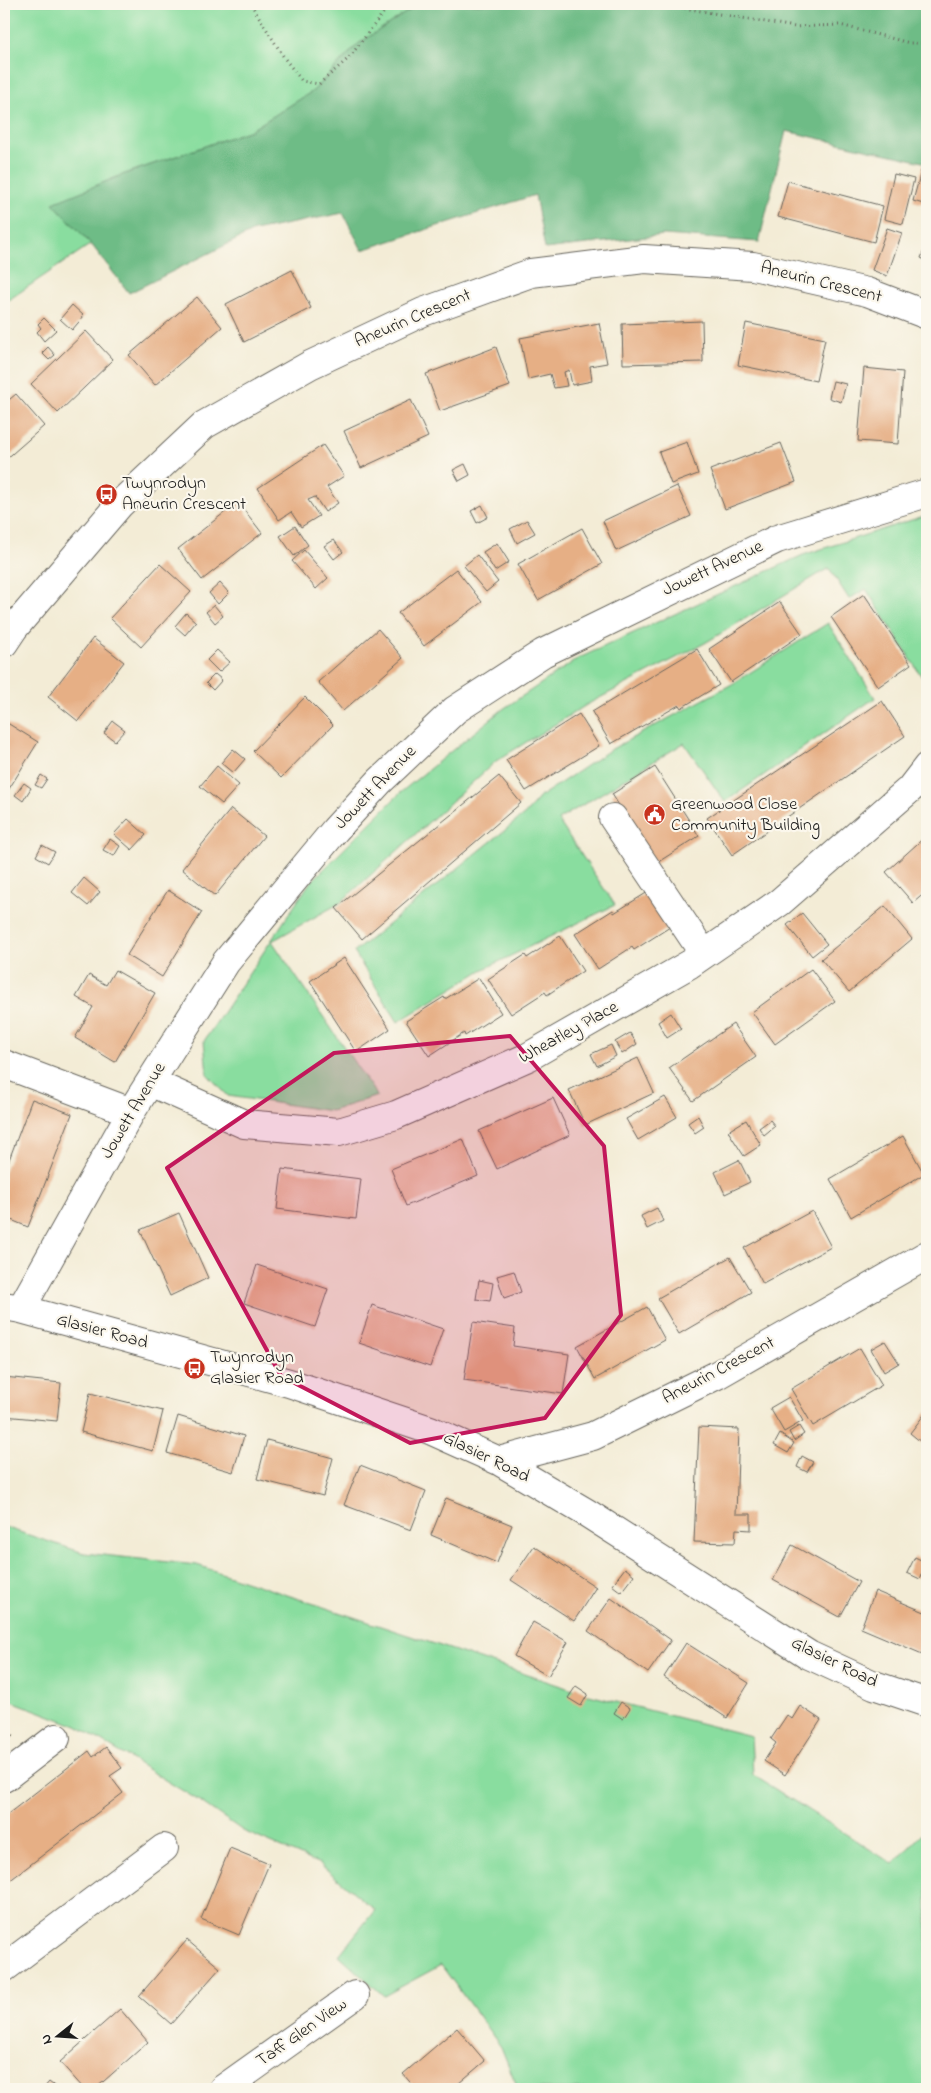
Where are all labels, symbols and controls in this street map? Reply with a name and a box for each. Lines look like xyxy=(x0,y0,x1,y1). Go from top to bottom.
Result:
street label: Aneurin Crescent xyxy=(758,255,884,311)
street label: Aneurin Crescent xyxy=(351,283,475,355)
place label: Twynrodyn Aneurin Crescent xyxy=(122,471,246,518)
bus stop icon: Twynrodyn Aneurin Crescent xyxy=(94,482,118,506)
street label: Jowett Avenue xyxy=(658,534,768,604)
street label: Jowett Avenue xyxy=(329,739,424,836)
place label: Greenwood Close Community Building xyxy=(671,792,820,840)
public building icon: Greenwood Close Community Building xyxy=(643,803,667,827)
street label: Wheatley Place xyxy=(515,994,624,1071)
street label: Jowett Avenue xyxy=(95,1057,174,1164)
street label: Glasier Road xyxy=(53,1307,151,1357)
street label: Aneurin Crescent xyxy=(658,1330,780,1412)
place label: Twynrodyn Glasier Road xyxy=(210,1345,304,1392)
bus stop icon: Twynrodyn Glasier Road xyxy=(182,1356,206,1380)
street label: Glasier Road xyxy=(438,1426,534,1490)
street label: Glasier Road xyxy=(786,1631,882,1695)
street label: Taff Glen View xyxy=(251,1992,353,2074)
north arrow xyxy=(32,2010,82,2060)
text: N xyxy=(36,2032,58,2047)

